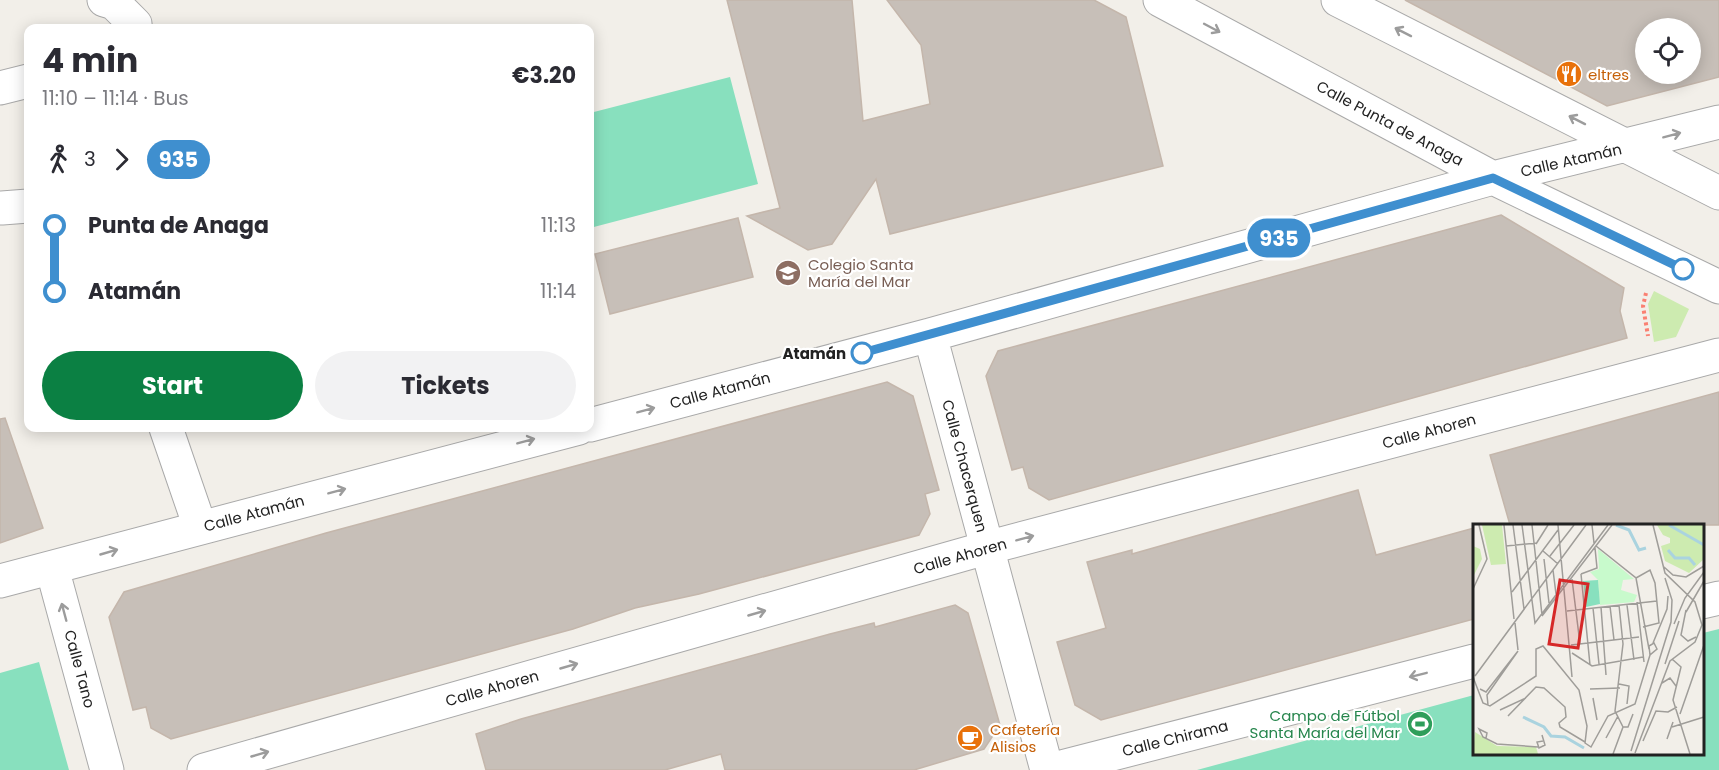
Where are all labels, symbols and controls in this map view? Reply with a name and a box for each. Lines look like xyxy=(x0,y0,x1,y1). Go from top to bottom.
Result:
map controls xyxy=(1635,18,1701,84)
button: locate xyxy=(1635,18,1701,84)
one-way arrow xyxy=(1203,22,1220,34)
one-way arrow xyxy=(1394,26,1412,38)
text: 4 min xyxy=(42,37,138,84)
restaurant icon: eltres xyxy=(1554,59,1584,89)
text: €3.20 xyxy=(512,60,576,91)
place label: eltres xyxy=(1588,64,1629,85)
street label: Calle Punta de Anaga xyxy=(1313,75,1467,171)
text: 11:10 – 11:14 · Bus xyxy=(42,84,189,112)
one-way arrow xyxy=(1569,113,1587,125)
one-way arrow xyxy=(1662,128,1681,140)
street label: Calle Atamán xyxy=(1518,138,1624,182)
icon: walk xyxy=(42,143,75,176)
icon: forward xyxy=(105,143,138,176)
text: 3 xyxy=(84,145,96,173)
text: 935 xyxy=(159,145,198,174)
text: Punta de Anaga xyxy=(88,210,269,241)
text: 11:13 xyxy=(541,211,576,239)
line badge: 935 xyxy=(1244,218,1314,258)
text: 935 xyxy=(1259,224,1299,253)
place label: Colegio Santa María del Mar xyxy=(808,254,914,292)
school or university icon: Colegio Santa María del Mar xyxy=(773,258,803,288)
unlabelled marker xyxy=(1672,258,1694,280)
text: Atamán xyxy=(88,276,181,307)
text: 11:14 xyxy=(540,277,576,305)
marker: Atamán xyxy=(851,342,873,364)
place label: Atamán xyxy=(782,343,846,364)
button: Start xyxy=(42,351,303,420)
button: Tickets xyxy=(315,351,576,420)
street label: Calle Atamán xyxy=(667,366,773,414)
street label: Calle Chacerquen xyxy=(937,397,993,535)
one-way arrow xyxy=(636,404,655,415)
street label: Calle Ahoren xyxy=(1380,408,1478,454)
one-way arrow xyxy=(516,435,535,447)
one-way arrow xyxy=(328,485,347,496)
street label: Calle Atamán xyxy=(201,489,307,537)
inset map xyxy=(1473,524,1704,755)
one-way arrow xyxy=(1015,531,1034,543)
street label: Calle Ahoren xyxy=(911,533,1009,579)
one-way arrow xyxy=(99,546,118,558)
one-way arrow xyxy=(58,603,69,622)
one-way arrow xyxy=(747,607,766,618)
street label: Calle Tano xyxy=(60,628,100,710)
one-way arrow xyxy=(559,660,578,671)
street label: Calle Ahoren xyxy=(443,665,541,711)
one-way arrow xyxy=(1409,670,1428,682)
place label: Campo de Fútbol Santa María del Mar xyxy=(1250,705,1400,743)
sports icon: Campo de Fútbol Santa María del Mar xyxy=(1405,709,1435,739)
street label: Calle Chirama xyxy=(1120,715,1230,761)
place label: Cafetería Alisios xyxy=(990,719,1060,757)
cafe icon: Cafetería Alisios xyxy=(955,723,985,753)
one-way arrow xyxy=(250,748,269,759)

